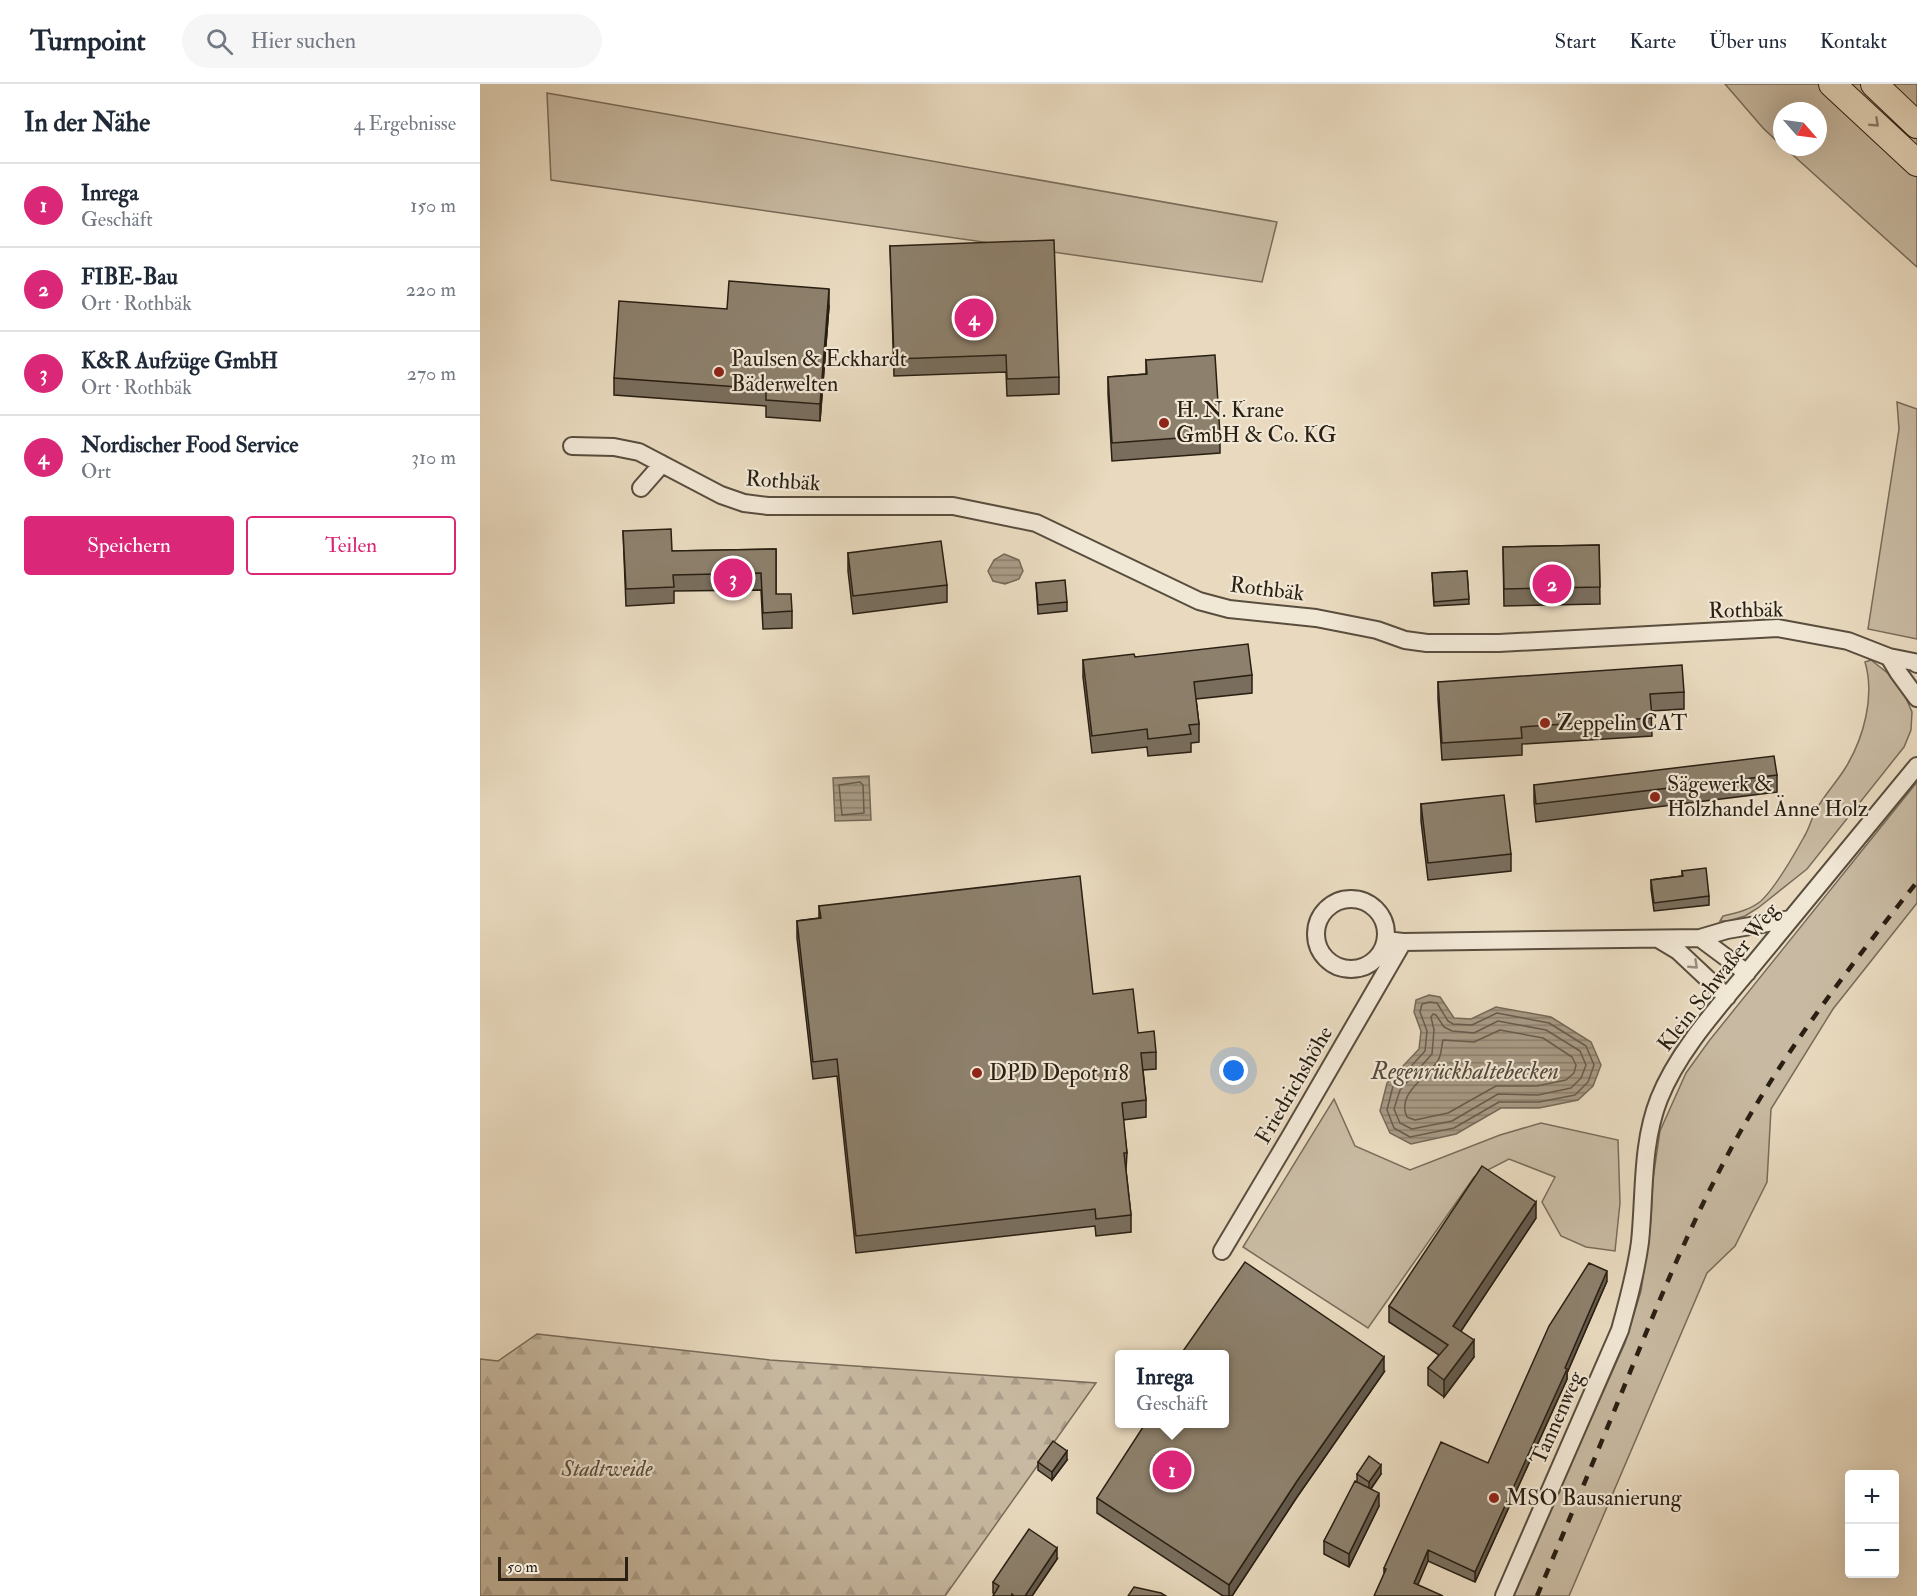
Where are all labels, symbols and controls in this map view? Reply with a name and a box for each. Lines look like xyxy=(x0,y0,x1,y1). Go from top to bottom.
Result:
search box xyxy=(182,14,602,68)
text: Turnpoint xyxy=(30,24,146,59)
icon: search xyxy=(203,25,236,58)
text: Hier suchen xyxy=(251,27,356,55)
text: Start xyxy=(1554,28,1596,55)
text: Karte xyxy=(1629,28,1676,55)
text: Über uns xyxy=(1709,28,1787,55)
text: Kontakt xyxy=(1820,28,1887,55)
north arrow xyxy=(1773,102,1827,156)
text: In der Nähe xyxy=(24,107,150,139)
text: 4 Ergebnisse xyxy=(354,111,456,136)
one-way arrow xyxy=(1868,116,1878,127)
text: Inrega xyxy=(81,179,138,207)
text: 1 xyxy=(40,193,47,218)
text: 150 m xyxy=(410,193,456,218)
text: Geschäft xyxy=(81,207,153,232)
text: FIBE-Bau xyxy=(81,263,178,291)
text: 2 xyxy=(38,277,49,302)
text: 220 m xyxy=(406,277,456,302)
text: Ort · Rothbäk xyxy=(81,291,192,316)
pin: 4 xyxy=(954,296,994,340)
place label: Paulsen & Eckhardt Bäderwelten xyxy=(731,345,907,398)
text: K&R Aufzüge GmbH xyxy=(81,347,278,375)
text: 3 xyxy=(40,361,47,386)
text: 270 m xyxy=(407,361,456,386)
marker: Paulsen & Eckhardt Bäderwelten xyxy=(712,365,726,379)
text: Ort · Rothbäk xyxy=(81,375,192,400)
place label: H. N. Krane GmbH & Co. KG xyxy=(1176,396,1336,449)
marker: H. N. Krane GmbH & Co. KG xyxy=(1157,416,1171,430)
text: Nordischer Food Service xyxy=(81,431,299,459)
text: 4 xyxy=(38,445,49,470)
text: 310 m xyxy=(411,445,456,470)
text: Ort xyxy=(81,459,111,484)
street label: Rothbäk xyxy=(745,464,822,498)
button: Speichern xyxy=(24,516,234,575)
button: Teilen xyxy=(246,516,456,575)
pin: 3 xyxy=(714,556,752,600)
pin: 2 xyxy=(1532,562,1572,606)
street label: Rothbäk xyxy=(1228,571,1306,608)
street label: Rothbäk xyxy=(1708,595,1784,625)
place label: Zeppelin CAT xyxy=(1557,709,1688,738)
marker: Zeppelin CAT xyxy=(1538,716,1552,730)
place label: Sägewerk & Holzhandel Änne Holz xyxy=(1667,770,1869,823)
marker: Sägewerk & Holzhandel Änne Holz xyxy=(1648,790,1662,804)
street label: Klein Schwaßer Weg xyxy=(1651,896,1786,1057)
one-way arrow xyxy=(1686,958,1697,969)
street label: Friedrichshöhe xyxy=(1249,1021,1339,1149)
your location xyxy=(1219,1056,1248,1085)
water label: Regenrückhaltebecken xyxy=(1370,1056,1559,1087)
place label: DPD Depot 118 xyxy=(989,1059,1129,1088)
marker: DPD Depot 118 xyxy=(970,1066,984,1080)
popup xyxy=(1115,1350,1229,1428)
text: Inrega xyxy=(1136,1363,1194,1391)
street label: Tannenweg xyxy=(1524,1366,1590,1469)
text: Geschäft xyxy=(1136,1391,1208,1416)
pin: 1 xyxy=(1152,1448,1192,1492)
park label: Stadtweide xyxy=(561,1455,653,1483)
map controls xyxy=(1845,1470,1899,1578)
button: + xyxy=(1845,1470,1899,1524)
place label: MSO Bausanierung xyxy=(1506,1484,1683,1512)
marker: MSO Bausanierung xyxy=(1487,1491,1501,1505)
button: − xyxy=(1845,1524,1899,1578)
scale bar xyxy=(498,1554,628,1582)
text: 50 m xyxy=(507,1557,538,1577)

